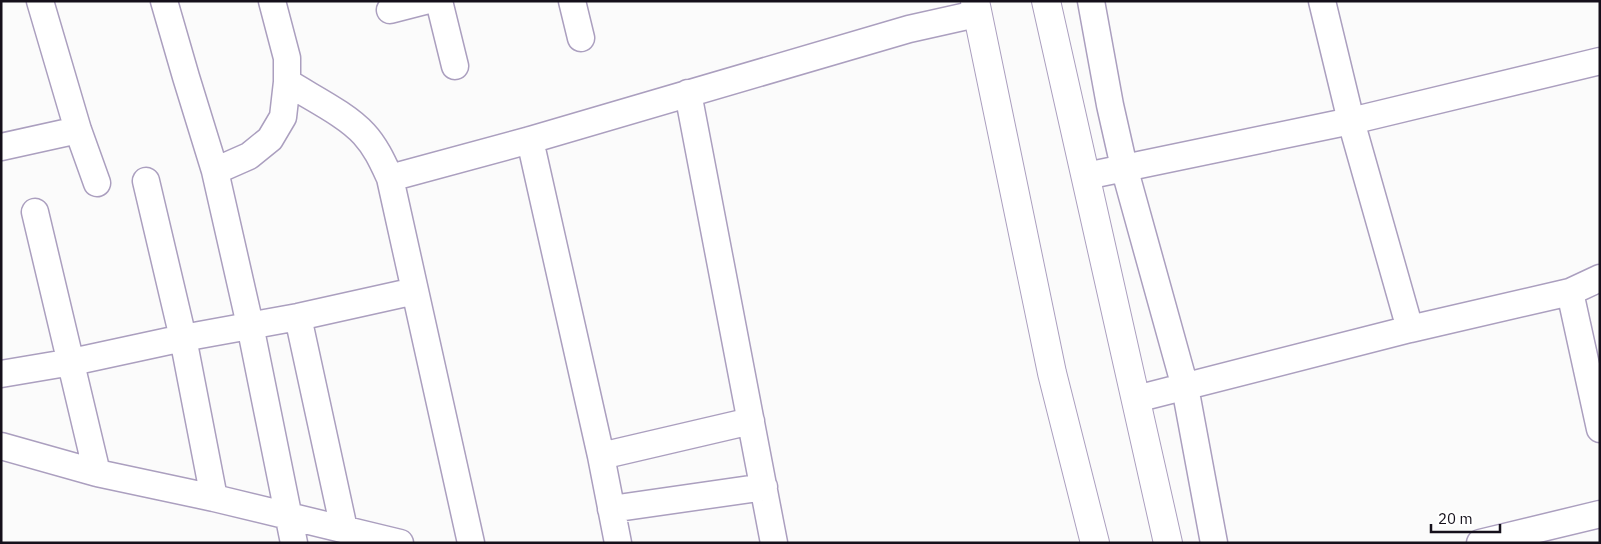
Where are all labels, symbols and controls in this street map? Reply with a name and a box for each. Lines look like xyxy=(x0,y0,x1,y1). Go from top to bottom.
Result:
scale bar xyxy=(1431,502,1500,534)
text: 20 m xyxy=(1438,509,1473,528)

